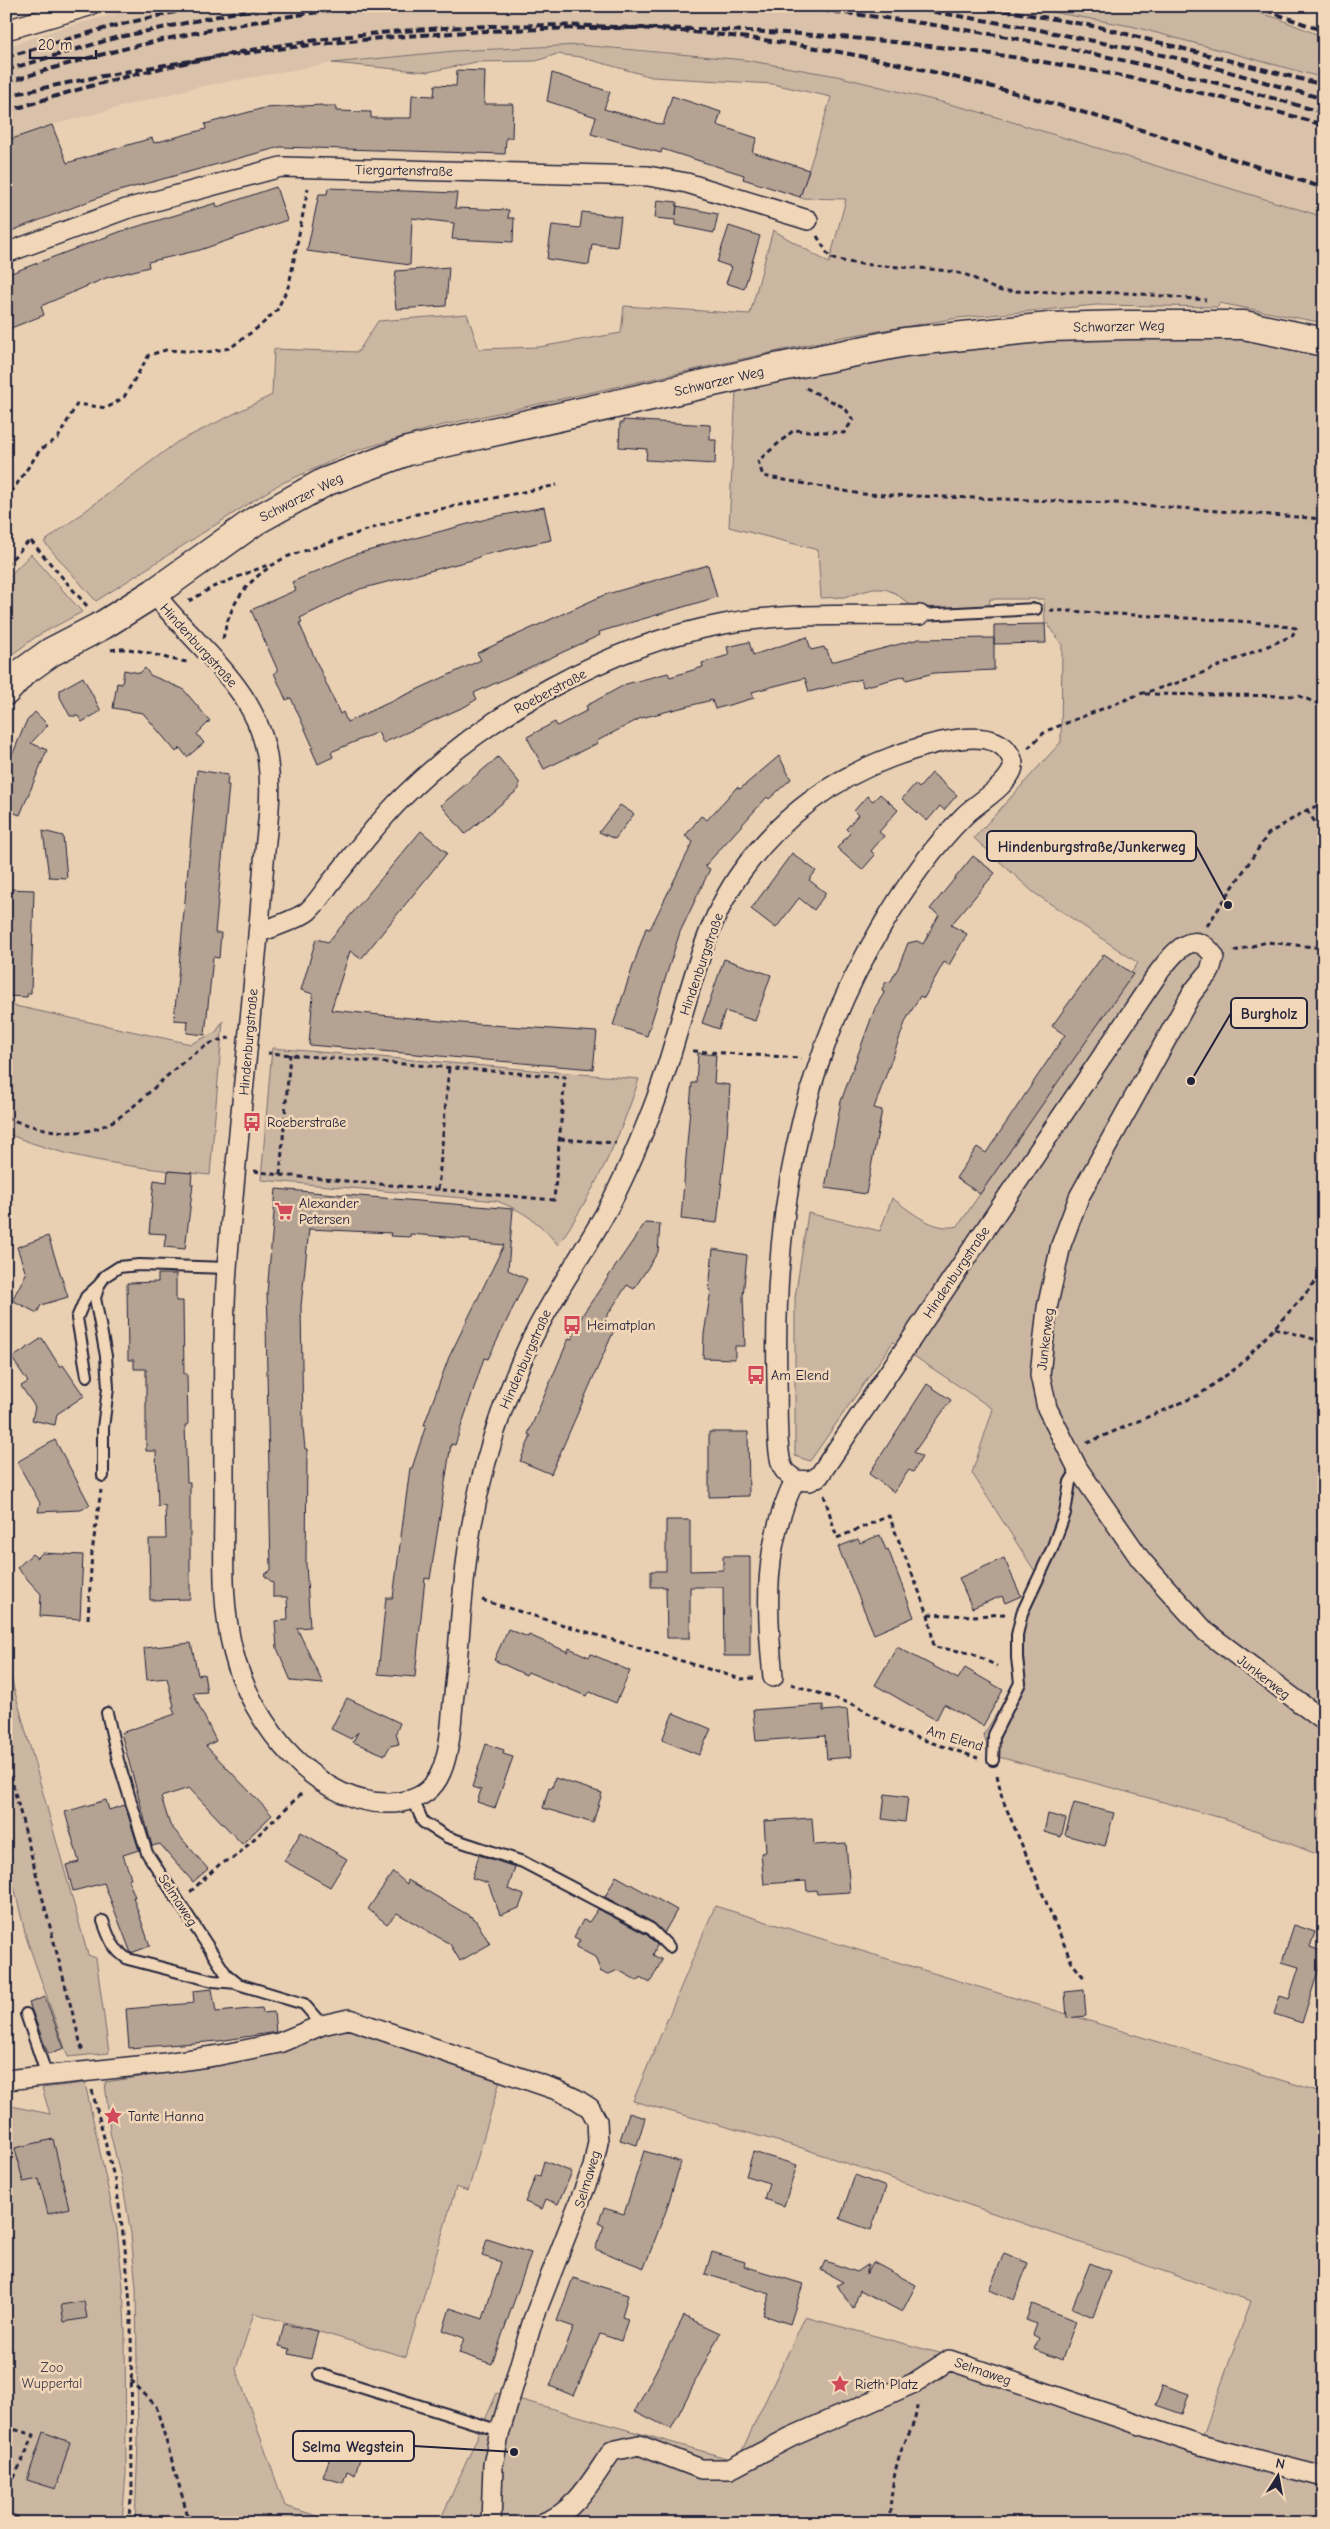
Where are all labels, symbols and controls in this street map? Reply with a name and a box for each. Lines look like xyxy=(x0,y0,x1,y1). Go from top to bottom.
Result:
scale bar xyxy=(30,28,96,60)
text: 20 m xyxy=(38,36,72,54)
street label: Tiergartenstraße xyxy=(355,161,453,180)
street label: Schwarzer Weg xyxy=(1073,317,1165,336)
street label: Schwarzer Weg xyxy=(673,363,766,400)
street label: Schwarzer Weg xyxy=(257,469,346,526)
street label: Hindenburgstraße xyxy=(156,600,241,691)
street label: Roeberstraße xyxy=(511,665,589,718)
callout: Hindenburgstraße/Junkerweg xyxy=(987,831,1196,861)
text: Hindenburgstraße/Junkerweg xyxy=(998,838,1186,856)
street label: Hindenburgstraße xyxy=(676,911,727,1018)
street label: Hindenburgstraße xyxy=(235,988,262,1096)
callout: Burgholz xyxy=(1231,998,1307,1028)
text: Burgholz xyxy=(1241,1005,1298,1023)
bus stop icon: Roeberstraße xyxy=(241,1111,263,1133)
place label: Roeberstraße xyxy=(267,1114,346,1131)
place label: Alexander Petersen xyxy=(299,1195,359,1228)
supermarket icon: Alexander Petersen xyxy=(273,1200,295,1222)
street label: Hindenburgstraße xyxy=(919,1223,993,1321)
street label: Hindenburgstraße xyxy=(496,1307,555,1412)
street label: Junkerweg xyxy=(1033,1307,1058,1371)
bus stop icon: Heimatplan xyxy=(561,1314,583,1336)
place label: Heimatplan xyxy=(587,1317,656,1334)
bus stop icon: Am Elend xyxy=(745,1364,767,1386)
place label: Am Elend xyxy=(771,1367,829,1384)
street label: Junkerweg xyxy=(1234,1651,1294,1703)
street label: Am Elend xyxy=(925,1722,985,1755)
street label: Selmaweg xyxy=(154,1871,201,1930)
place icon: Tante Hanna xyxy=(102,2105,124,2127)
place label: Tante Hanna xyxy=(128,2108,204,2125)
street label: Selmaweg xyxy=(571,2148,604,2210)
street label: Selmaweg xyxy=(952,2354,1014,2389)
park label: Zoo Wuppertal xyxy=(22,2359,82,2392)
place icon: Rieth Platz xyxy=(829,2373,851,2395)
place label: Rieth Platz xyxy=(855,2376,918,2393)
callout: Selma Wegstein xyxy=(293,2431,414,2461)
text: Selma Wegstein xyxy=(302,2438,404,2456)
north arrow xyxy=(1252,2452,1302,2502)
text: N xyxy=(1274,2455,1286,2473)

